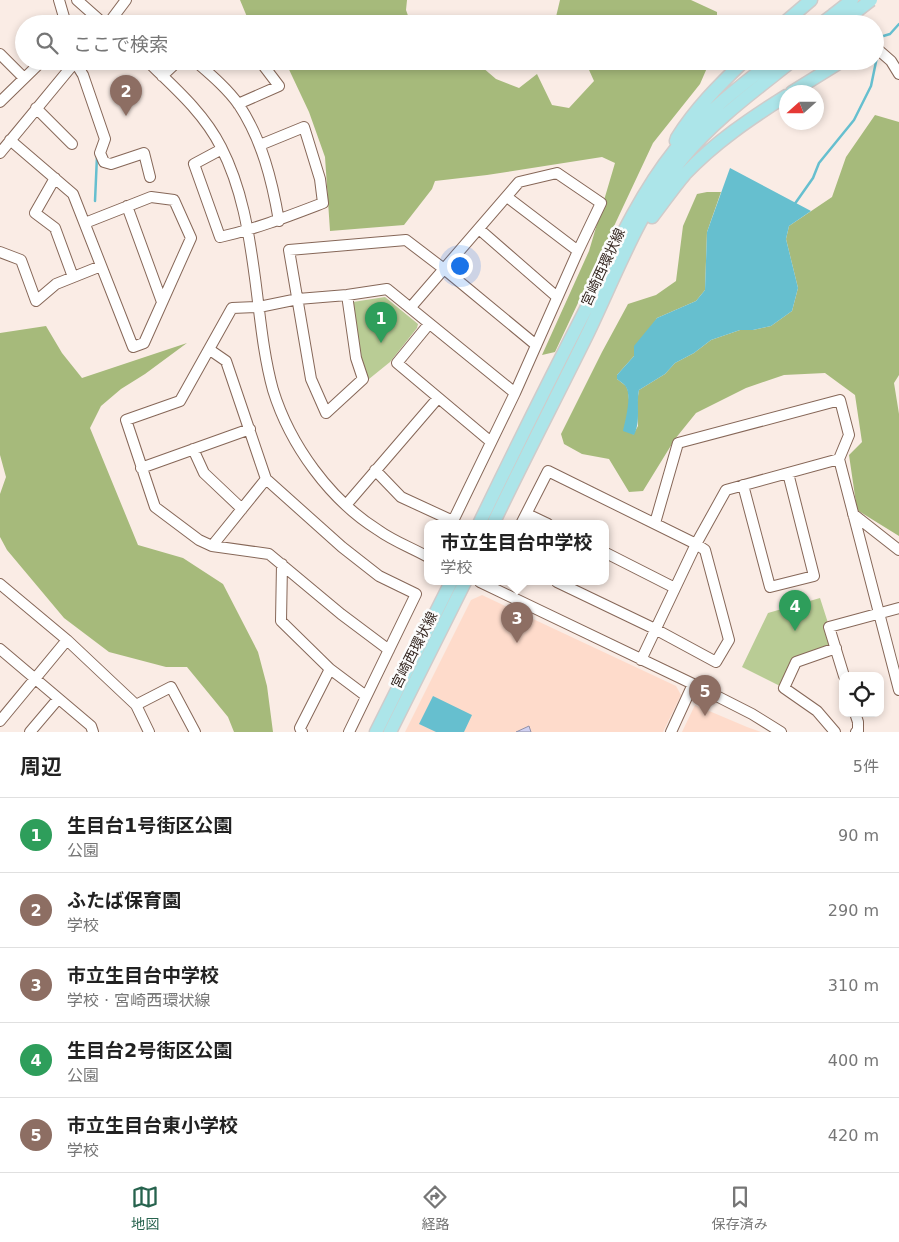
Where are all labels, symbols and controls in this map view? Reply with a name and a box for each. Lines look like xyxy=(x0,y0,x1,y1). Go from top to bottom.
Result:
search box xyxy=(15,15,884,70)
icon: search xyxy=(33,29,61,57)
text: ここで検索 xyxy=(73,33,168,55)
pin: 2 xyxy=(110,75,142,116)
north arrow xyxy=(779,85,824,130)
street label: 宮崎西環状線 xyxy=(578,226,628,308)
your location xyxy=(447,253,473,279)
pin: 1 xyxy=(365,302,397,343)
popup xyxy=(424,520,609,585)
text: 市立生目台中学校 xyxy=(440,531,593,553)
text: 学校 xyxy=(440,558,473,577)
pin: 4 xyxy=(779,590,811,631)
pin: 3 xyxy=(501,602,533,643)
street label: 宮崎西環状線 xyxy=(388,609,440,691)
map controls xyxy=(839,672,884,717)
button: locate xyxy=(839,672,884,717)
pin: 5 xyxy=(689,675,721,716)
text: 周辺 xyxy=(20,755,62,779)
text: 5件 xyxy=(853,757,879,776)
text: 生目台1号街区公園 xyxy=(67,814,232,836)
text: 1 xyxy=(30,826,42,845)
text: 90 m xyxy=(838,826,879,845)
text: 公園 xyxy=(67,841,99,860)
text: ふたば保育園 xyxy=(67,889,181,911)
text: 2 xyxy=(30,901,42,920)
text: 290 m xyxy=(828,901,879,920)
text: 学校 xyxy=(67,916,99,935)
text: 市立生目台中学校 xyxy=(67,964,219,986)
text: 3 xyxy=(30,976,42,995)
text: 310 m xyxy=(828,976,879,995)
text: 学校 · 宮崎西環状線 xyxy=(67,991,210,1010)
text: 生目台2号街区公園 xyxy=(67,1039,232,1061)
text: 4 xyxy=(30,1051,42,1070)
text: 400 m xyxy=(828,1051,879,1070)
text: 公園 xyxy=(67,1066,99,1085)
text: 市立生目台東小学校 xyxy=(67,1114,238,1136)
text: 5 xyxy=(30,1126,42,1145)
text: 420 m xyxy=(828,1126,879,1145)
text: 学校 xyxy=(67,1141,99,1160)
tab: 地図 xyxy=(131,1183,159,1233)
tab: 経路 xyxy=(421,1183,449,1233)
tab: 保存済み xyxy=(712,1183,768,1233)

